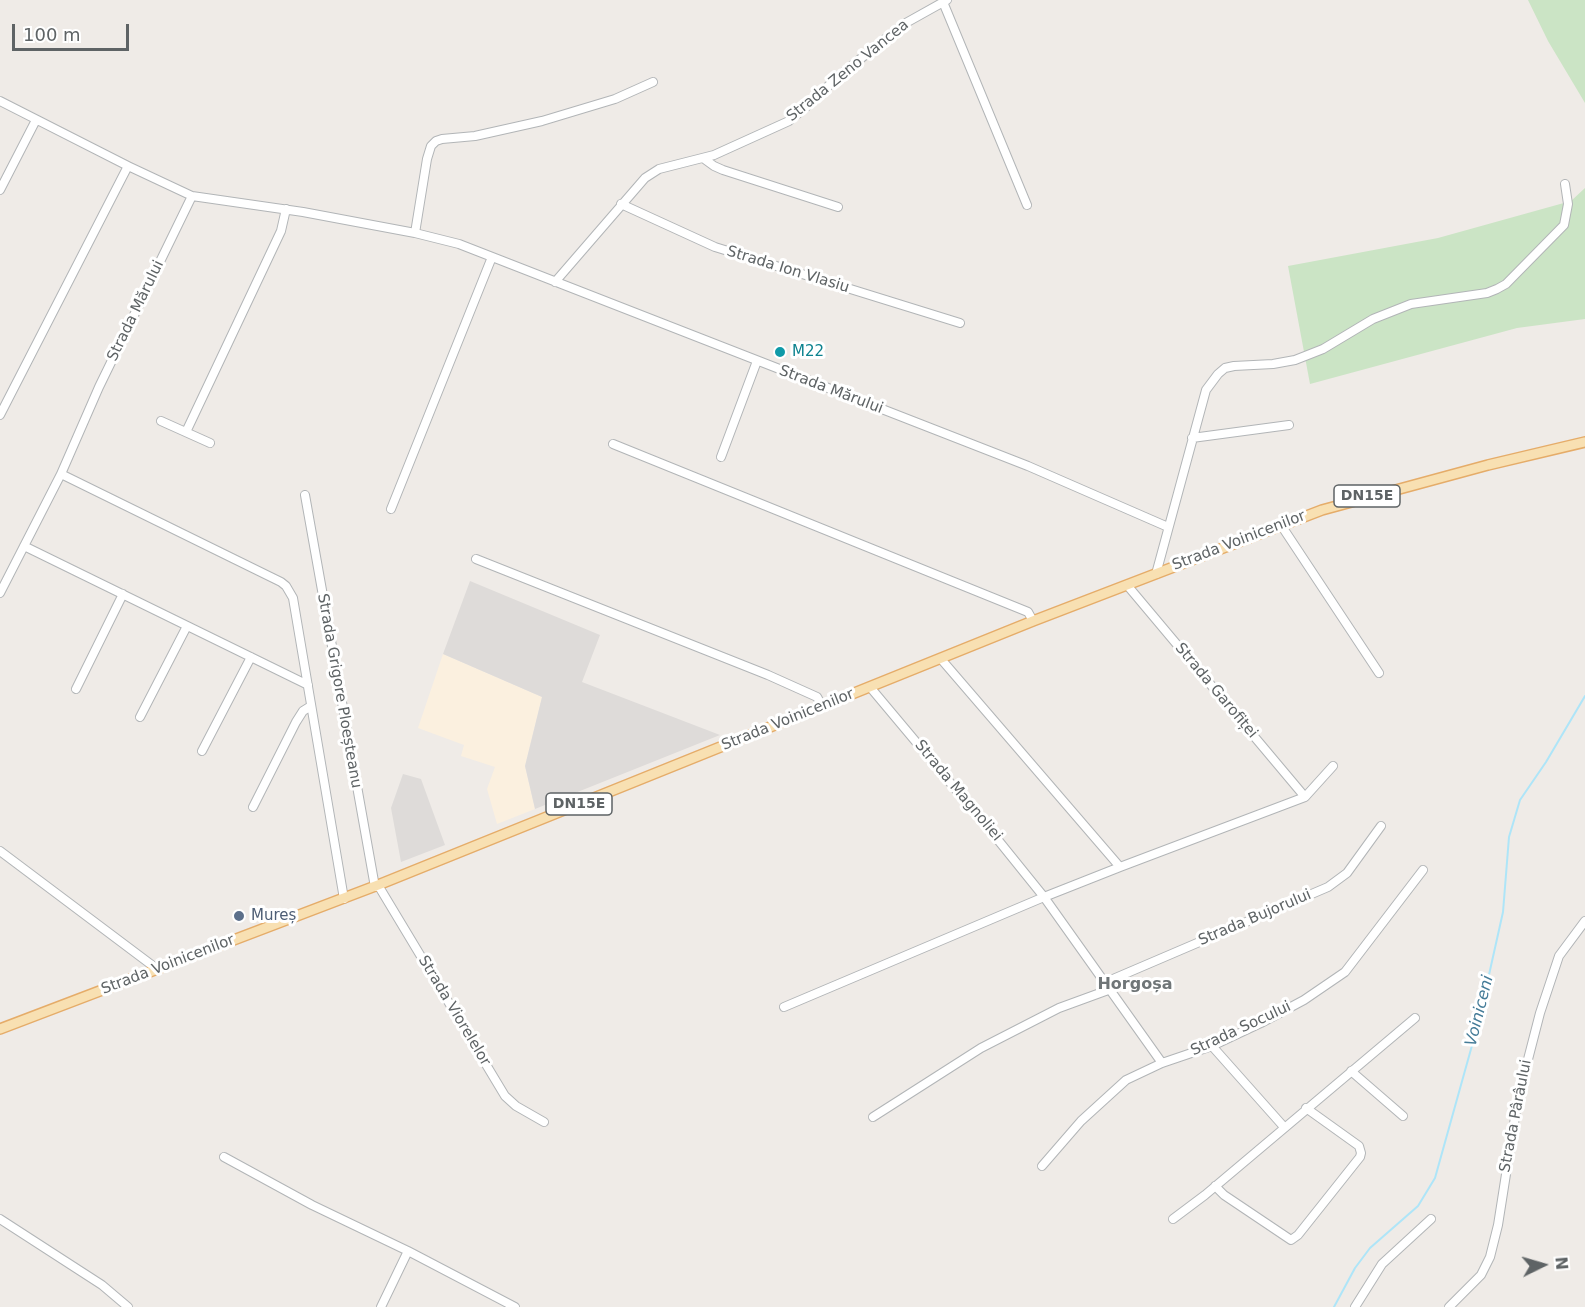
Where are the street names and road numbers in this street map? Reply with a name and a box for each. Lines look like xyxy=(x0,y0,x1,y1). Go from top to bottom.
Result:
street label: Strada Zeno Vancea xyxy=(783,16,913,126)
street label: Strada Ion Vlasiu xyxy=(725,243,851,297)
street label: Strada Mărului xyxy=(104,258,168,364)
street label: Strada Mărului xyxy=(776,362,886,418)
road number: DN15E xyxy=(1334,485,1400,507)
street label: Strada Voinicenilor xyxy=(1170,507,1308,575)
street label: Strada Grigore Ploeșteanu xyxy=(313,592,365,790)
street label: Strada Garofiței xyxy=(1171,640,1261,742)
street label: Strada Voinicenilor xyxy=(719,685,857,755)
street label: Strada Magnoliei xyxy=(911,737,1005,845)
road number: DN15E xyxy=(546,793,612,815)
street label: Strada Bujorului xyxy=(1196,886,1314,950)
street label: Strada Voinicenilor xyxy=(99,931,237,999)
street label: Strada Viorelelor xyxy=(414,953,494,1069)
street label: Strada Socului xyxy=(1188,998,1294,1060)
street label: Strada Pârâului xyxy=(1496,1058,1536,1174)

